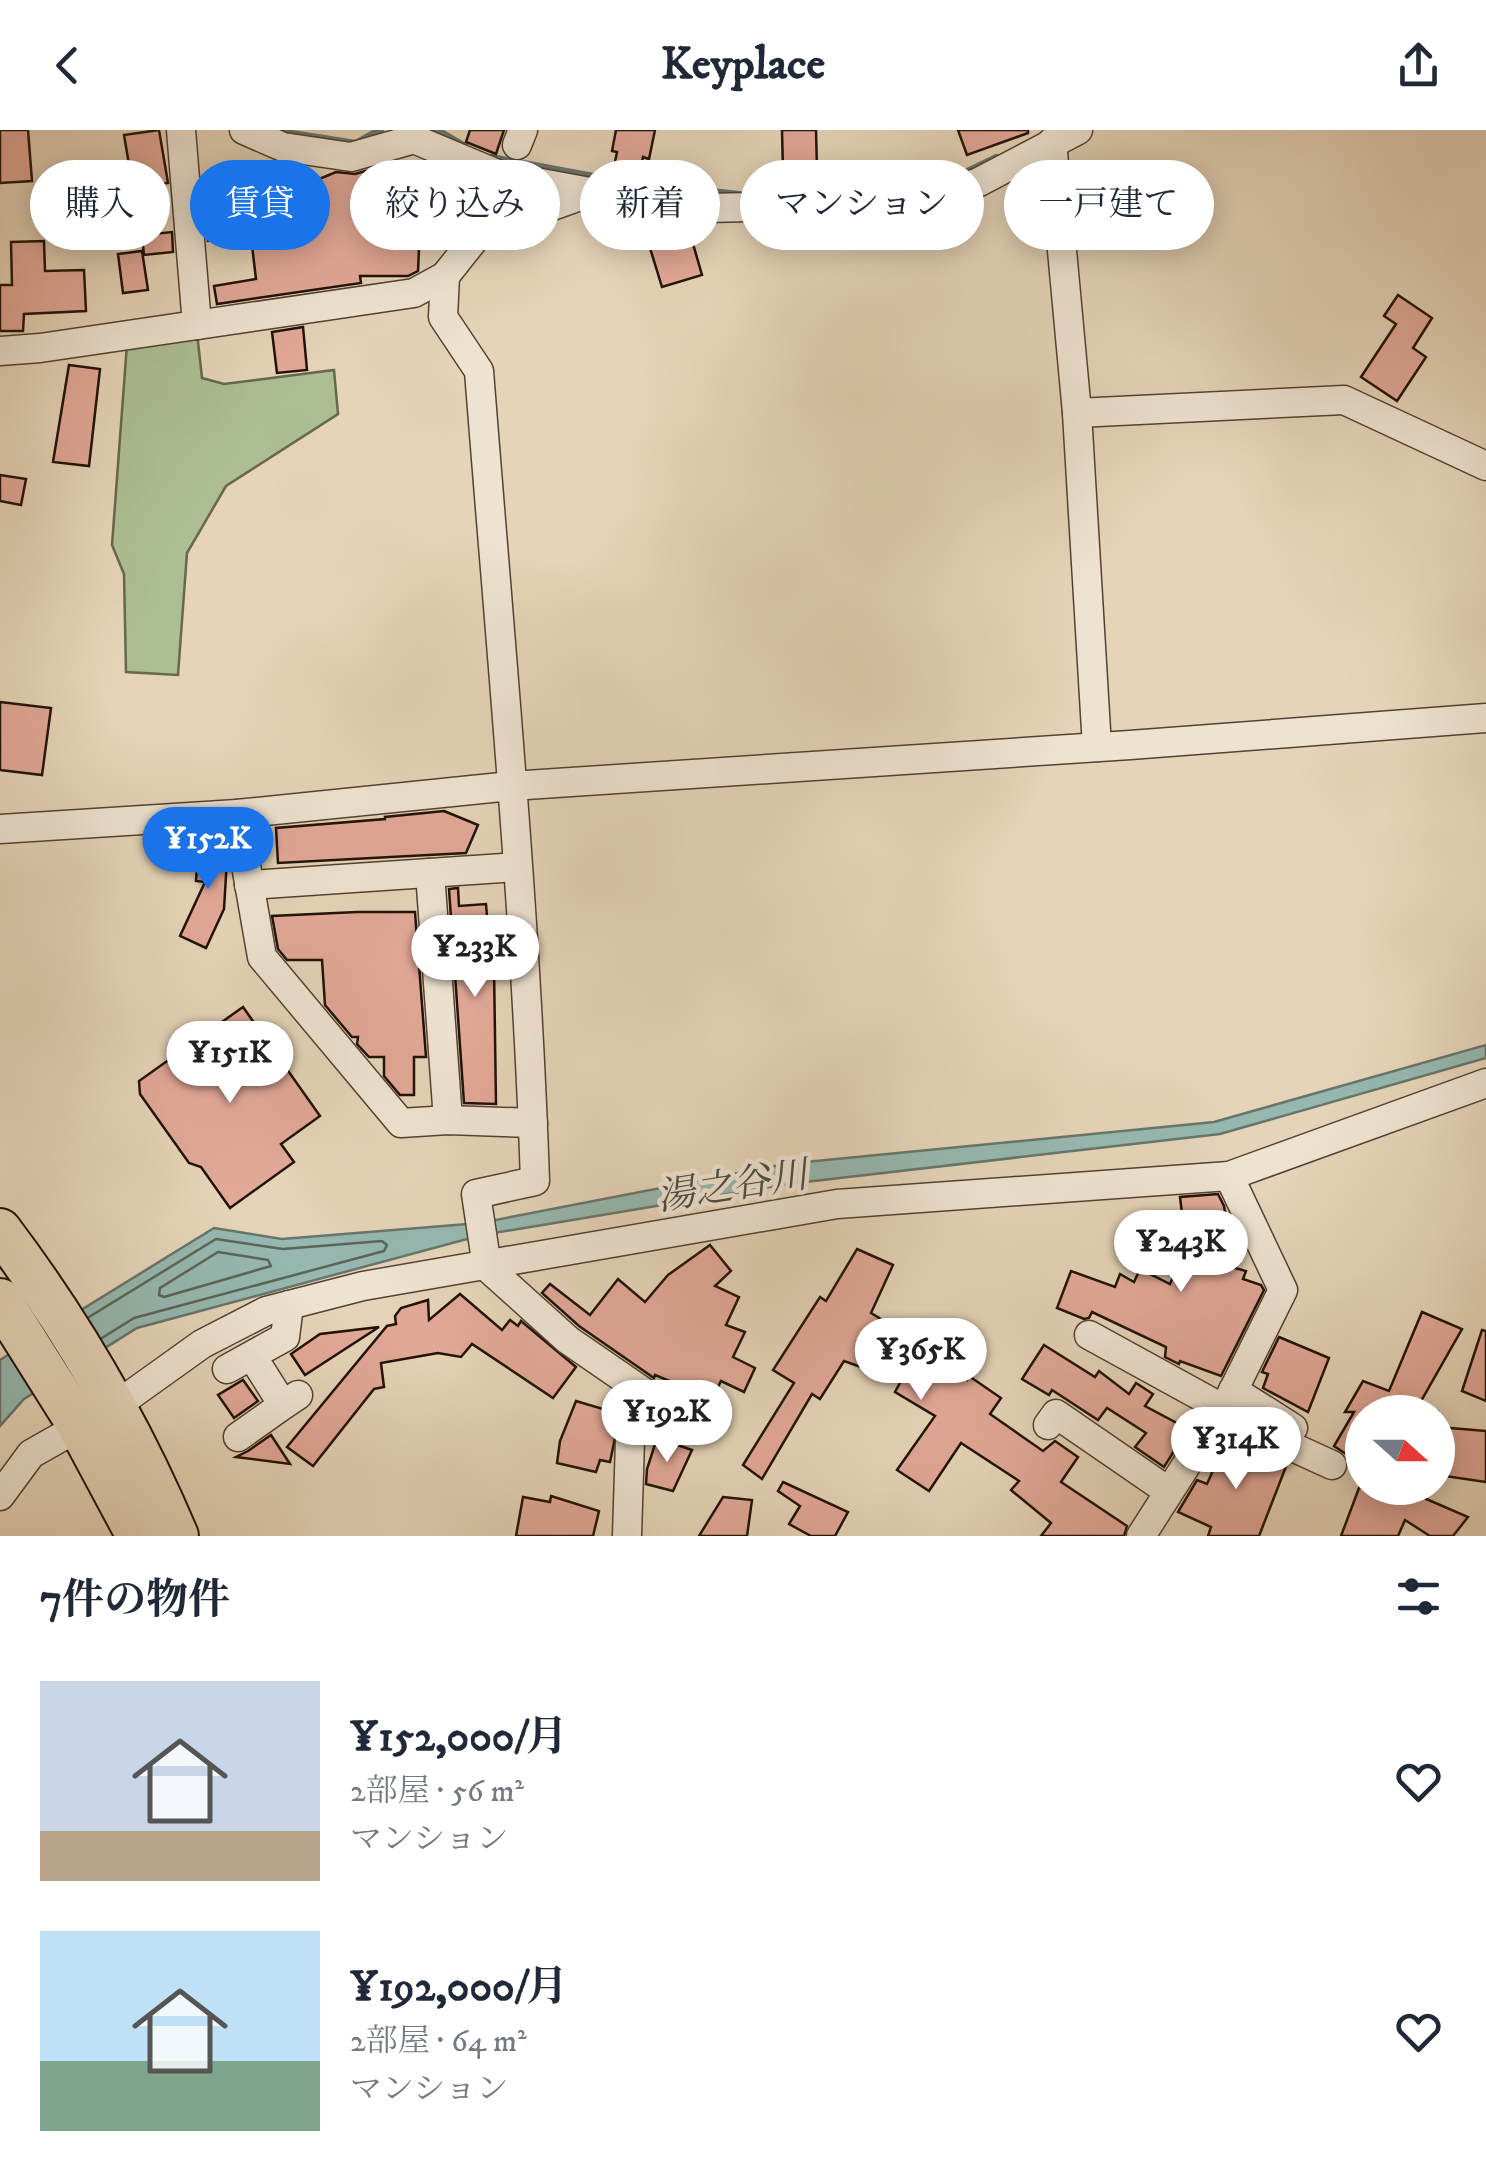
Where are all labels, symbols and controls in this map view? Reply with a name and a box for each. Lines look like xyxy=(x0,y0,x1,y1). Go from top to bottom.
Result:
text: Keyplace xyxy=(661,37,825,93)
icon: back xyxy=(40,38,95,93)
icon: share xyxy=(1391,38,1446,93)
chip: 購入 xyxy=(30,160,170,250)
chip: 賃貸 xyxy=(190,160,330,250)
chip: 絞り込み xyxy=(350,160,560,250)
chip: 新着 xyxy=(580,160,720,250)
chip: マンション xyxy=(740,160,984,250)
chip: 一戸建て xyxy=(1004,160,1214,250)
pin: ¥152K xyxy=(138,807,278,892)
text: ¥152K xyxy=(164,819,252,859)
pin: ¥233K xyxy=(405,915,545,1000)
text: ¥233K xyxy=(433,927,517,967)
pin: ¥151K xyxy=(160,1021,300,1106)
text: ¥151K xyxy=(188,1033,272,1073)
water label: 湯之谷川 xyxy=(653,1151,815,1223)
pin: ¥243K xyxy=(1111,1210,1251,1295)
text: ¥243K xyxy=(1136,1222,1226,1262)
pin: ¥365K xyxy=(851,1318,991,1403)
text: ¥365K xyxy=(877,1330,965,1370)
pin: ¥192K xyxy=(597,1380,737,1465)
text: ¥192K xyxy=(623,1392,711,1432)
north arrow xyxy=(1345,1395,1455,1505)
map controls xyxy=(1345,1395,1455,1505)
pin: ¥314K xyxy=(1166,1407,1306,1492)
text: ¥314K xyxy=(1193,1419,1279,1459)
icon: filters xyxy=(1391,1569,1446,1624)
text: 7件の物件 xyxy=(40,1575,230,1627)
text: ¥152,000/月 xyxy=(350,1712,568,1764)
icon: home xyxy=(120,1721,240,1841)
icon: heart xyxy=(1391,1754,1446,1809)
text: 2部屋 · 56 m² xyxy=(350,1772,524,1812)
text: マンション xyxy=(350,1820,509,1860)
text: ¥192,000/月 xyxy=(350,1962,568,2014)
icon: home xyxy=(120,1971,240,2091)
icon: heart xyxy=(1391,2004,1446,2059)
text: 2部屋 · 64 m² xyxy=(350,2022,527,2062)
text: マンション xyxy=(350,2070,509,2110)

